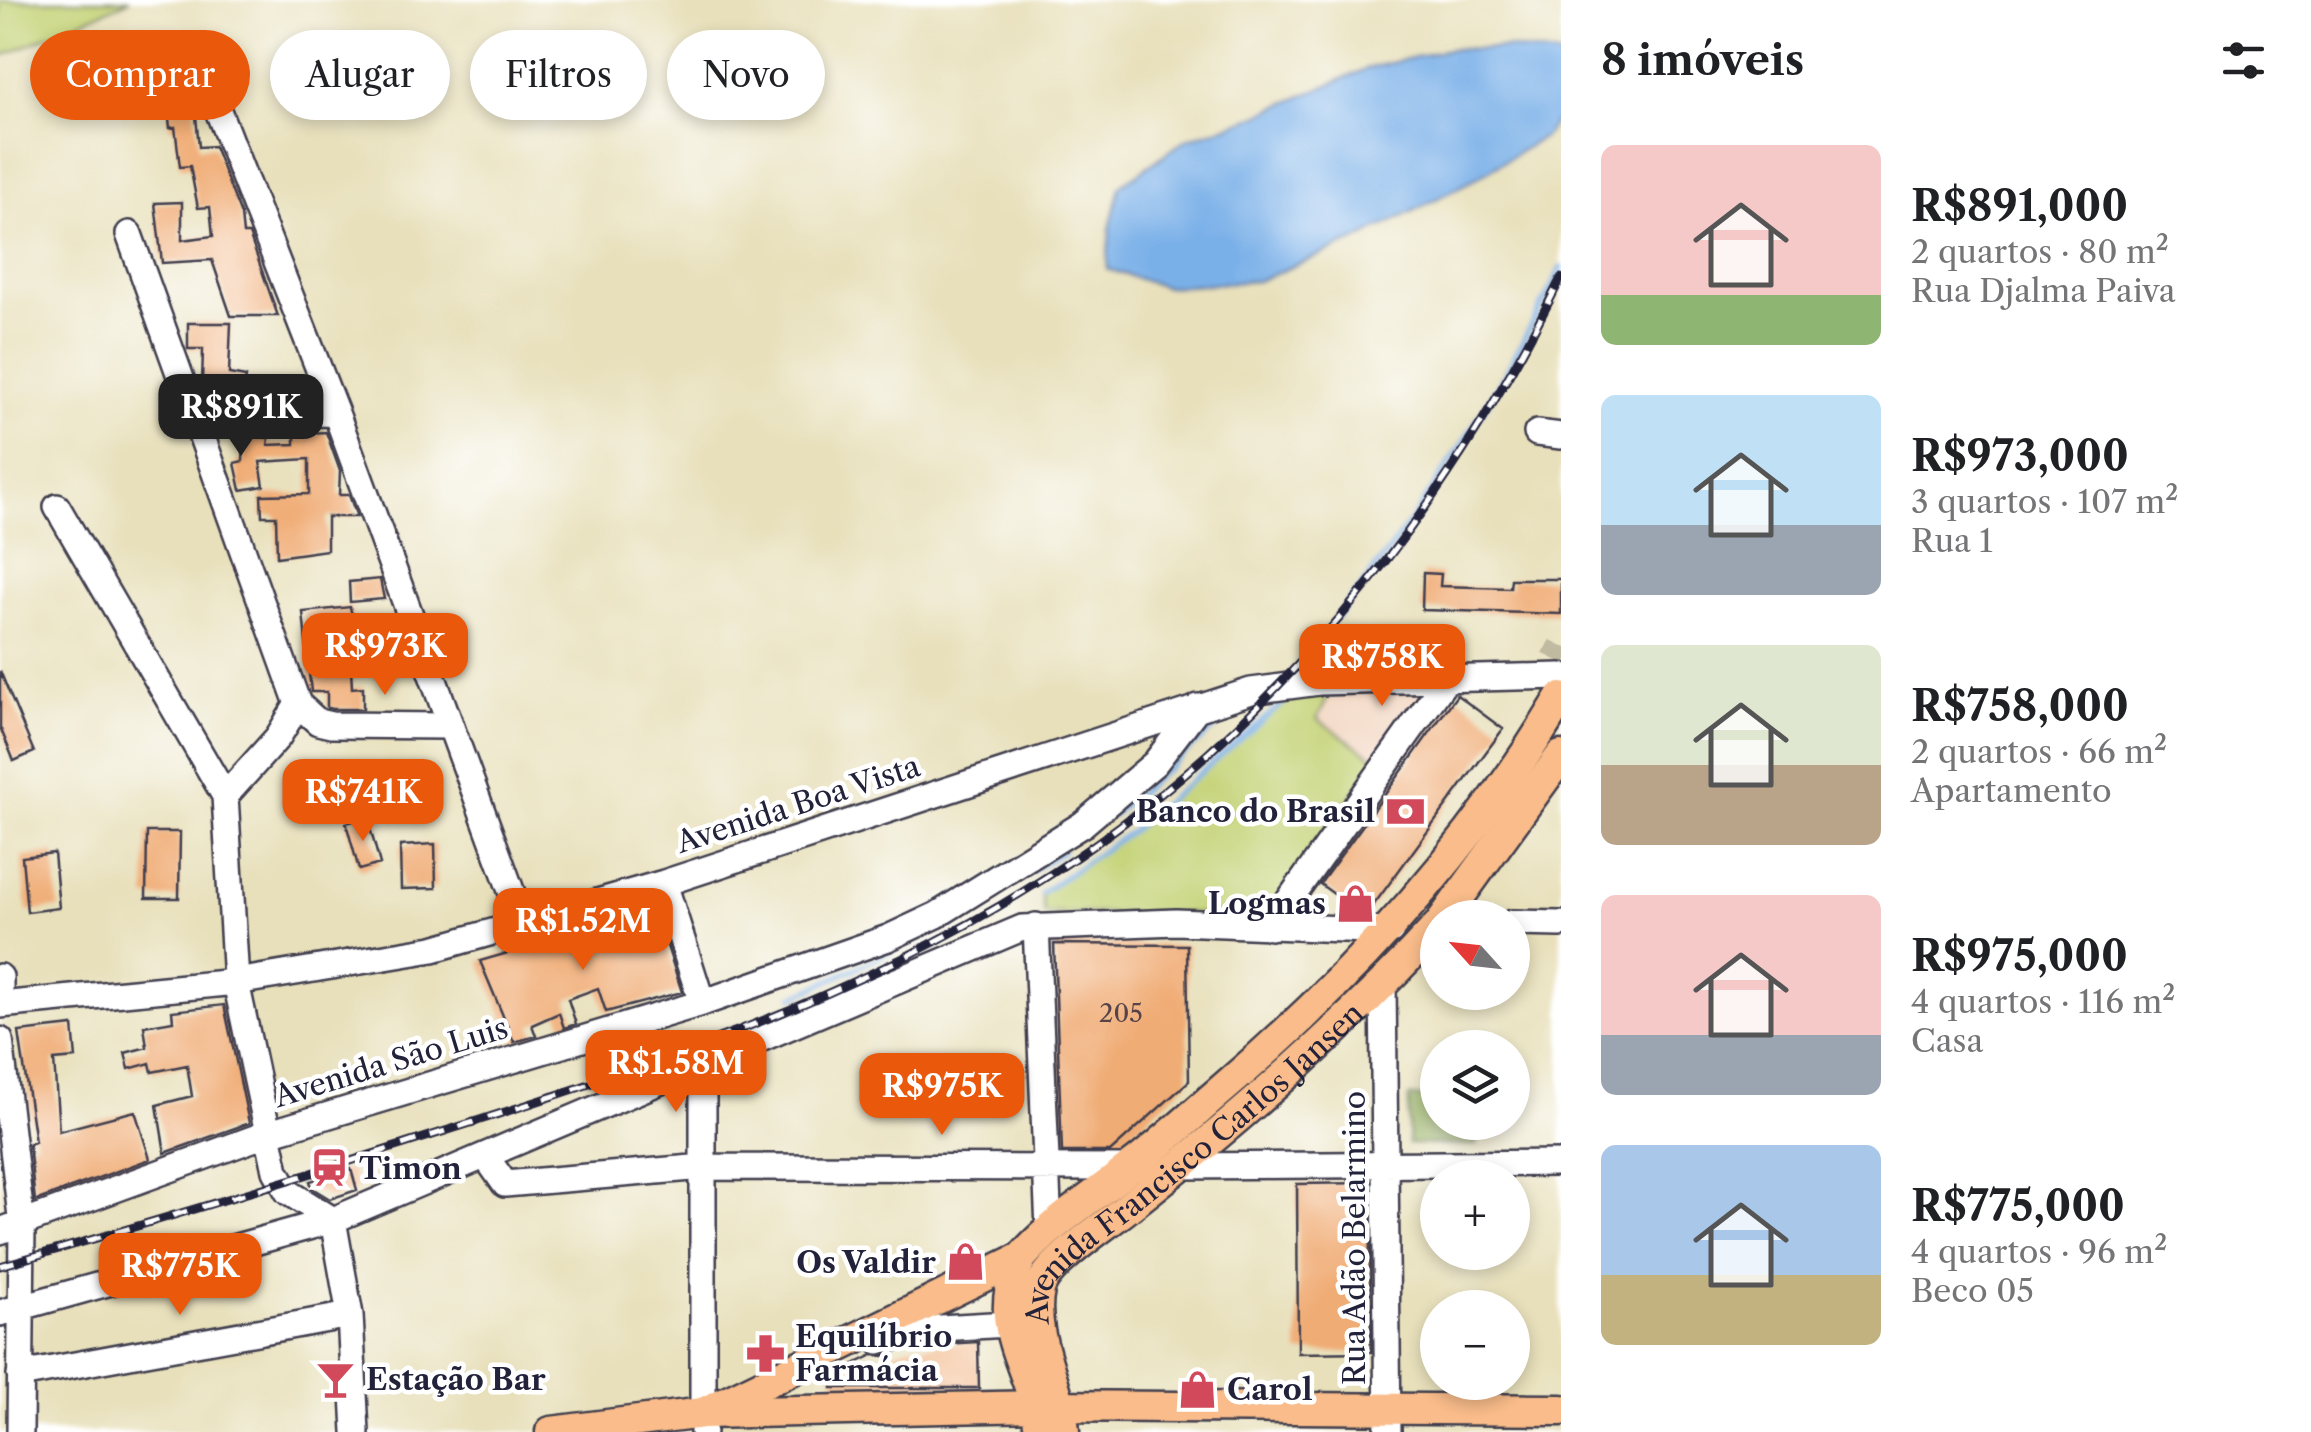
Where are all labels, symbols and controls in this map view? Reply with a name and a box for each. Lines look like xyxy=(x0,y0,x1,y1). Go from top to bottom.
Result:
chip: Comprar xyxy=(30,30,250,120)
chip: Alugar xyxy=(270,30,450,120)
chip: Filtros xyxy=(470,30,647,120)
chip: Novo xyxy=(667,30,825,120)
icon: filters xyxy=(2216,33,2271,88)
text: 8 imóveis xyxy=(1601,34,1804,86)
text: R$891,000 xyxy=(1911,180,2128,232)
icon: home xyxy=(1681,185,1801,305)
text: 2 quartos · 80 m² xyxy=(1911,232,2169,271)
text: Rua Djalma Paiva xyxy=(1911,271,2176,310)
pin: R$891K xyxy=(160,374,322,459)
text: R$891K xyxy=(180,387,302,426)
text: R$973,000 xyxy=(1911,430,2129,482)
icon: home xyxy=(1681,435,1801,555)
text: 3 quartos · 107 m² xyxy=(1911,482,2178,521)
text: Rua 1 xyxy=(1911,521,1993,560)
pin: R$973K xyxy=(304,613,466,698)
pin: R$758K xyxy=(1301,624,1463,709)
text: R$973K xyxy=(324,626,446,665)
text: R$758K xyxy=(1321,637,1443,676)
text: R$758,000 xyxy=(1911,680,2129,732)
icon: home xyxy=(1681,685,1801,805)
text: 2 quartos · 66 m² xyxy=(1911,732,2167,771)
street label: Avenida Boa Vista xyxy=(671,747,925,861)
pin: R$741K xyxy=(282,759,444,844)
text: Apartamento xyxy=(1911,771,2112,810)
text: R$741K xyxy=(304,772,422,811)
bank icon: Banco do Brasil xyxy=(1384,790,1426,832)
place label: Banco do Brasil xyxy=(1136,793,1375,830)
shop icon: Logmas xyxy=(1335,882,1377,924)
place label: Logmas xyxy=(1208,885,1326,922)
pin: R$1.52M xyxy=(491,888,675,973)
north arrow xyxy=(1420,900,1530,1010)
map controls xyxy=(1420,900,1530,1400)
text: R$1.52M xyxy=(515,901,651,940)
text: R$975,000 xyxy=(1911,930,2128,982)
icon: home xyxy=(1681,935,1801,1055)
text: 4 quartos · 116 m² xyxy=(1911,982,2175,1021)
street label: Avenida Francisco Carlos Jansen xyxy=(1018,994,1371,1326)
house number: 205 xyxy=(1099,998,1143,1029)
street label: Avenida São Luis xyxy=(269,1009,512,1115)
text: Casa xyxy=(1911,1021,1983,1060)
pin: R$1.58M xyxy=(584,1030,768,1115)
button: layers xyxy=(1420,1030,1530,1140)
text: R$1.58M xyxy=(607,1043,745,1082)
pin: R$975K xyxy=(861,1053,1023,1138)
text: R$975K xyxy=(881,1066,1003,1105)
street label: Rua Adão Belarmino xyxy=(1336,1091,1373,1385)
station icon: Timon xyxy=(308,1147,350,1189)
place label: Timon xyxy=(359,1150,462,1187)
button: + xyxy=(1420,1160,1530,1270)
text: R$775,000 xyxy=(1911,1180,2125,1232)
icon: home xyxy=(1681,1185,1801,1305)
text: 4 quartos · 96 m² xyxy=(1911,1232,2167,1271)
pin: R$775K xyxy=(99,1233,261,1318)
shop icon: Os Valdir xyxy=(945,1241,987,1283)
place label: Os Valdir xyxy=(796,1244,936,1281)
text: R$775K xyxy=(121,1246,239,1285)
text: Beco 05 xyxy=(1911,1271,2034,1310)
button: − xyxy=(1420,1290,1530,1400)
place label: Equilíbrio Farmácia xyxy=(795,1318,952,1389)
pharmacy icon: Equilíbrio Farmácia xyxy=(744,1332,786,1374)
bar icon: Estação Bar xyxy=(315,1358,357,1400)
place label: Estação Bar xyxy=(366,1361,546,1398)
shop icon: Carol xyxy=(1176,1368,1218,1410)
place label: Carol xyxy=(1227,1371,1313,1408)

